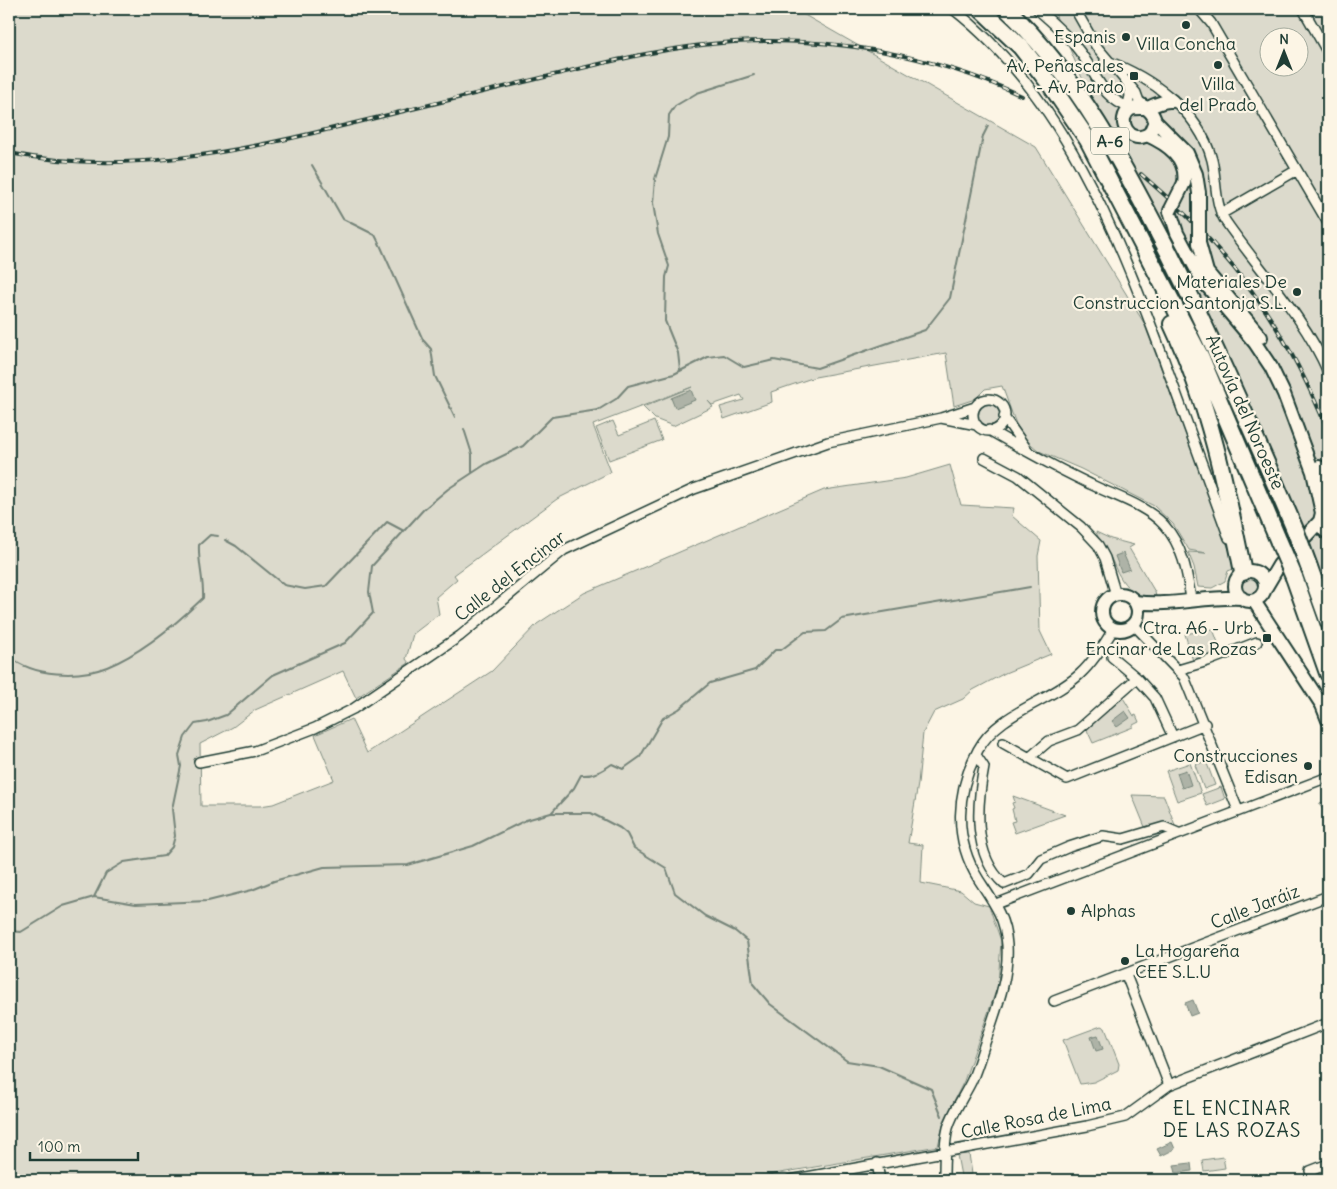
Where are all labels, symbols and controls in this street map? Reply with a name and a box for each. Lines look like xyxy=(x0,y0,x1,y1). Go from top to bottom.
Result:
marker: Villa Concha xyxy=(1180,19,1192,31)
place label: Espanis xyxy=(1054,25,1116,48)
north arrow xyxy=(1260,28,1310,78)
text: N xyxy=(1279,30,1289,48)
marker: Espanis xyxy=(1120,31,1132,43)
place label: Villa Concha xyxy=(1136,32,1236,55)
place label: Av. Peñascales - Av. Pardo xyxy=(1006,54,1124,98)
marker: Villa del Prado xyxy=(1212,59,1224,71)
marker: Av. Peñascales - Av. Pardo xyxy=(1128,70,1140,82)
place label: Villa del Prado xyxy=(1179,72,1257,116)
road number: A-6 xyxy=(1091,128,1129,154)
place label: Materiales De Construccion Santonja S.L. xyxy=(1073,270,1287,314)
marker: Materiales De Construccion Santonja S.L. xyxy=(1291,286,1303,298)
street label: Autovía del Noroeste xyxy=(1201,331,1290,493)
street label: Calle del Encinar xyxy=(450,525,570,626)
place label: Ctra. A6 - Urb. Encinar de Las Rozas xyxy=(1085,616,1257,660)
marker: Ctra. A6 - Urb. Encinar de Las Rozas xyxy=(1261,632,1273,644)
place label: Construcciones Edisan xyxy=(1173,744,1298,788)
marker: Construcciones Edisan xyxy=(1302,760,1314,772)
street label: Calle Jaráiz xyxy=(1207,879,1303,934)
place label: Alphas xyxy=(1081,899,1136,922)
marker: Alphas xyxy=(1065,905,1077,917)
place label: La Hogareña CEE S.L.U xyxy=(1135,939,1240,983)
marker: La Hogareña CEE S.L.U xyxy=(1119,955,1131,967)
street label: Calle Rosa de Lima xyxy=(959,1092,1113,1143)
district label: EL ENCINAR DE LAS ROZAS xyxy=(1163,1096,1301,1142)
scale bar xyxy=(30,1129,138,1161)
text: 100 m xyxy=(38,1137,80,1156)

